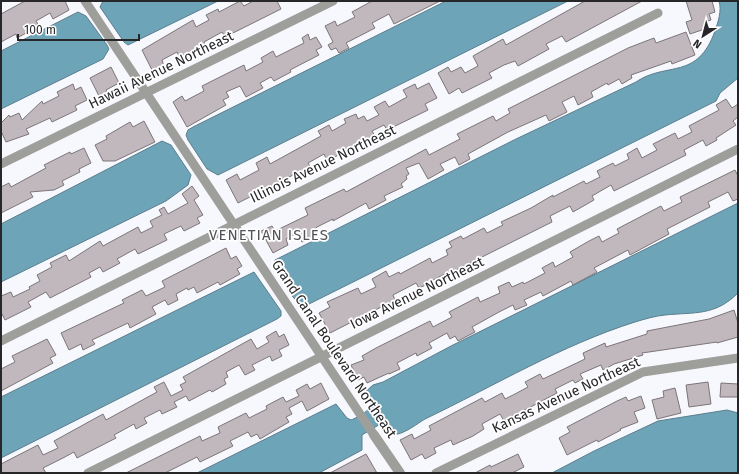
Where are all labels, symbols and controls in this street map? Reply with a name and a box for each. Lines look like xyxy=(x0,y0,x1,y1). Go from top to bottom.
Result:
scale bar xyxy=(18,16,139,42)
north arrow xyxy=(683,16,723,56)
text: 100 m xyxy=(24,23,56,37)
street label: Hawaii Avenue Northeast xyxy=(86,27,237,113)
text: N xyxy=(691,36,704,51)
street label: Illinois Avenue Northeast xyxy=(247,121,399,207)
district label: VENETIAN ISLES xyxy=(209,226,329,244)
street label: Iowa Avenue Northeast xyxy=(347,253,487,333)
street label: Grand Canal Boulevard Northeast xyxy=(268,257,401,442)
street label: Kansas Avenue Northeast xyxy=(489,353,644,437)

